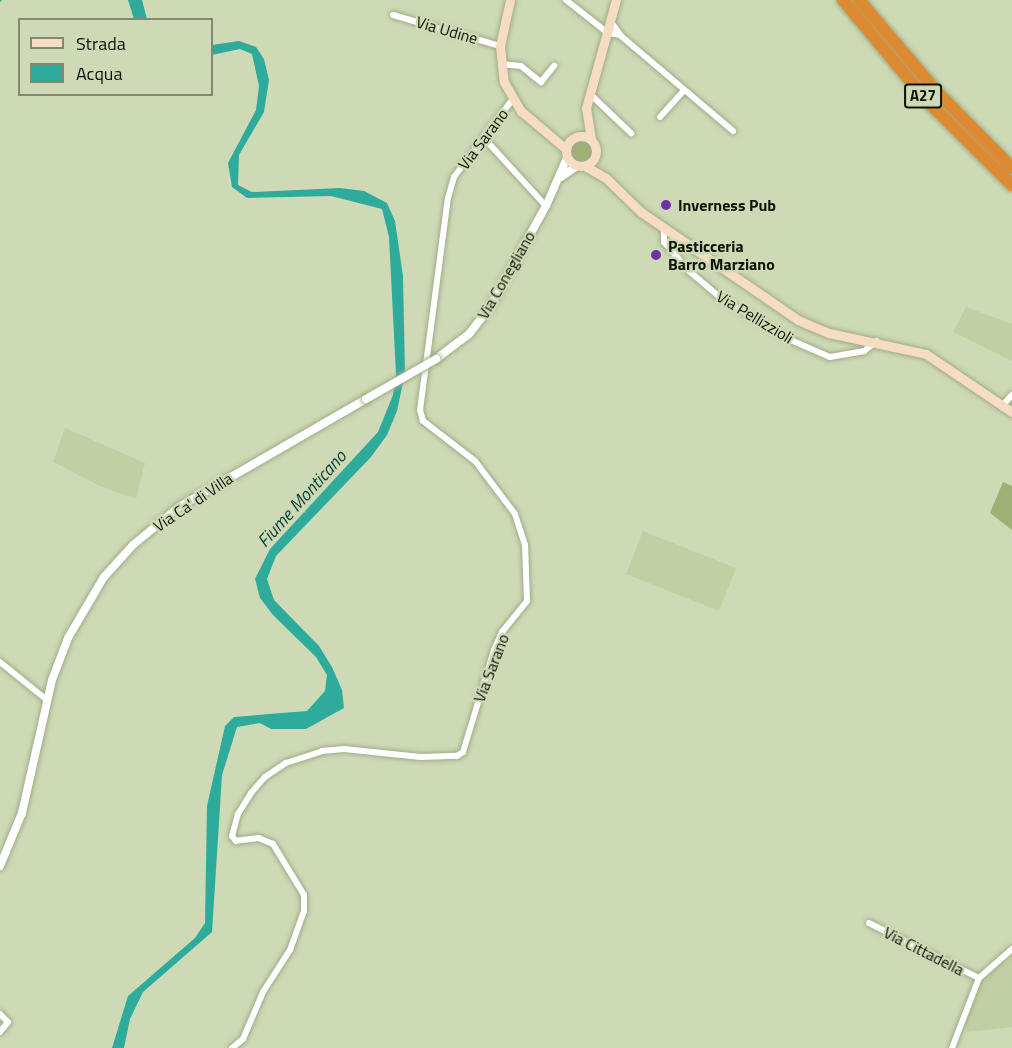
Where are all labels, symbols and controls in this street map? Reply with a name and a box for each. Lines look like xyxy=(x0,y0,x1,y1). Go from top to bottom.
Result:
street label: Via Udine xyxy=(414,12,480,48)
legend xyxy=(18,18,213,96)
text: Strada xyxy=(76,30,126,57)
text: Acqua xyxy=(76,60,122,87)
road number: A27 xyxy=(904,84,942,108)
street label: Via Sarano xyxy=(454,105,512,173)
place label: Inverness Pub xyxy=(678,195,776,215)
marker: Inverness Pub xyxy=(659,198,673,212)
street label: Via Conegliano xyxy=(473,228,539,322)
place label: Pasticceria Barro Marziano xyxy=(668,236,775,274)
marker: Pasticceria Barro Marziano xyxy=(649,248,663,262)
street label: Via Pellizzioli xyxy=(713,287,797,347)
water label: Fiume Monticano xyxy=(253,446,351,552)
street label: Via Ca' di Villa xyxy=(150,468,236,536)
street label: Via Sarano xyxy=(469,631,513,705)
street label: Via Cittadella xyxy=(881,923,967,979)

